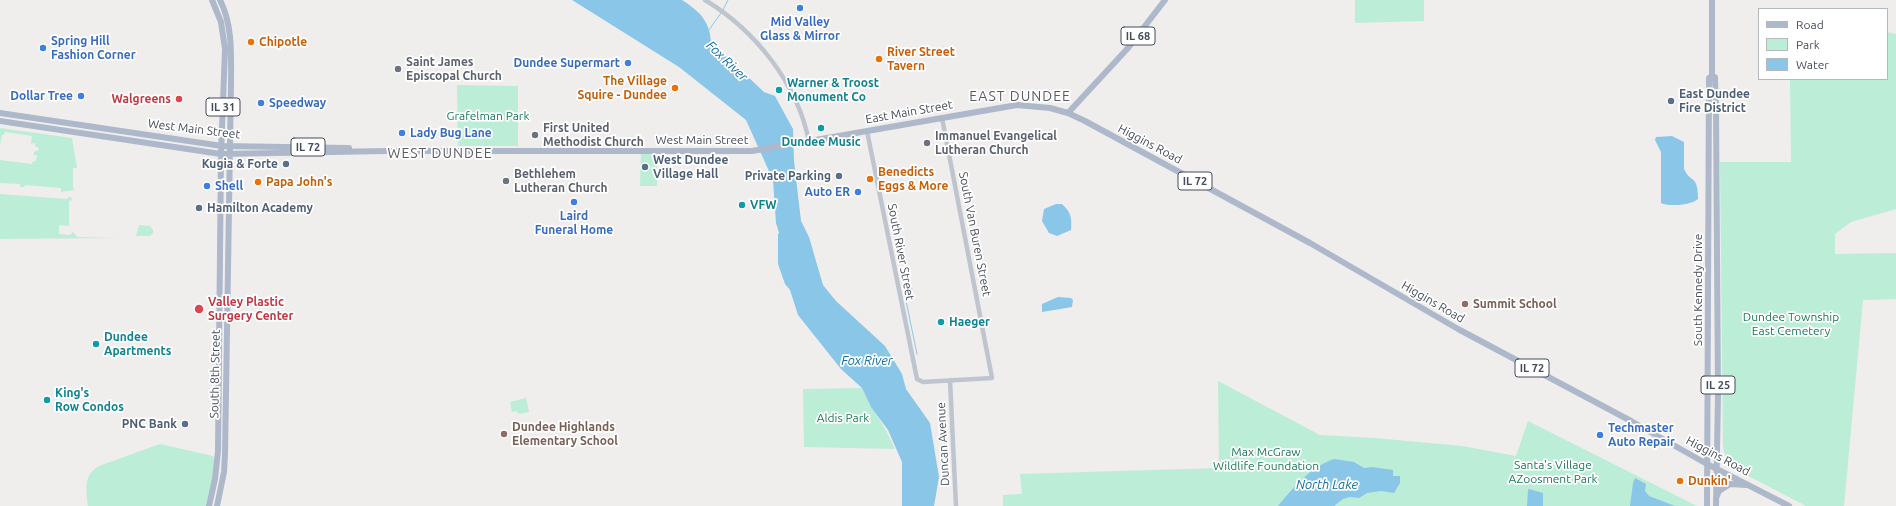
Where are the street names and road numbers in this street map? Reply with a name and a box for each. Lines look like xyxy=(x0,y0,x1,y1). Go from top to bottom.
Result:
road number: IL 68 xyxy=(1121,27,1155,45)
street label: East Main Street xyxy=(864,97,954,127)
road number: IL 31 xyxy=(206,98,240,116)
street label: West Main Street xyxy=(147,116,241,142)
street label: Higgins Road xyxy=(1116,121,1184,167)
street label: West Main Street xyxy=(656,133,748,147)
road number: IL 72 xyxy=(291,138,325,156)
street label: South Van Buren Street xyxy=(956,171,994,297)
road number: IL 72 xyxy=(1178,172,1212,190)
street label: South River Street xyxy=(885,202,917,302)
street label: South Kennedy Drive xyxy=(1691,234,1705,346)
street label: Higgins Road xyxy=(1399,278,1467,326)
street label: South 8th Street xyxy=(207,329,223,419)
road number: IL 72 xyxy=(1515,359,1549,377)
road number: IL 25 xyxy=(1701,376,1735,394)
street label: Duncan Avenue xyxy=(934,402,952,486)
street label: Higgins Road xyxy=(1684,433,1752,479)

